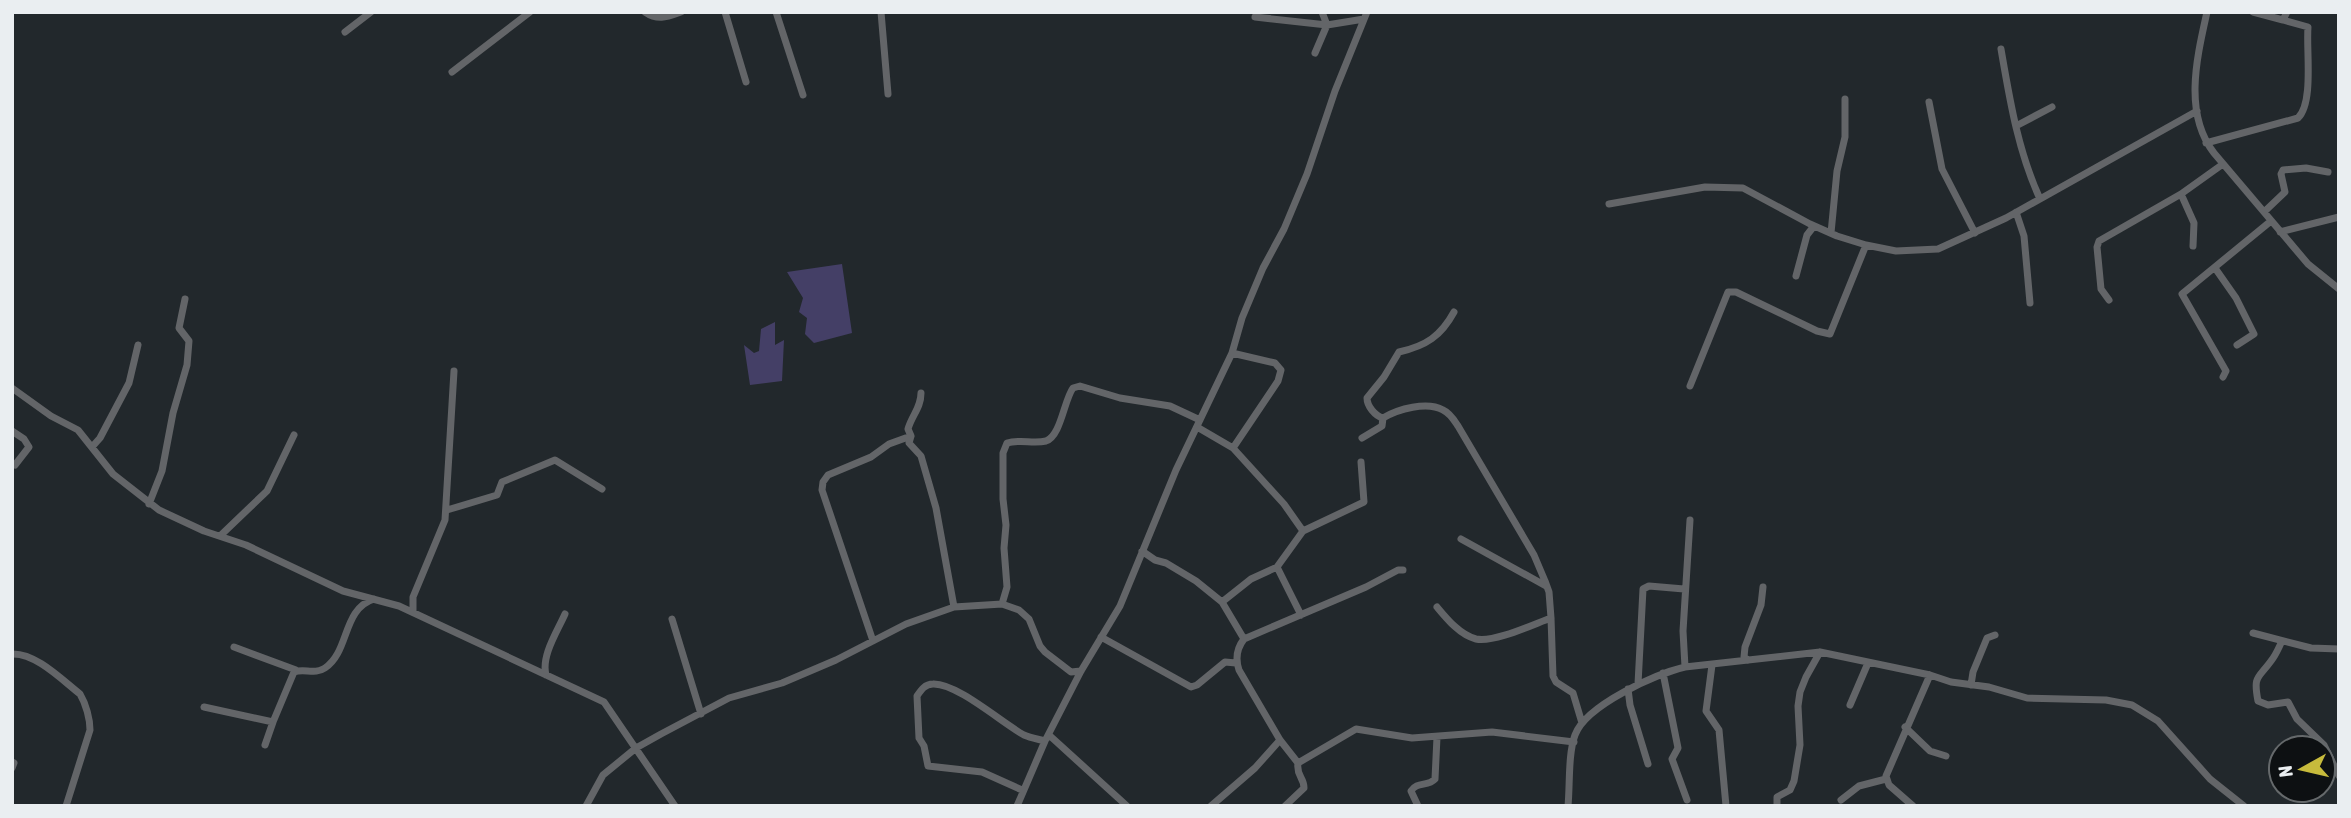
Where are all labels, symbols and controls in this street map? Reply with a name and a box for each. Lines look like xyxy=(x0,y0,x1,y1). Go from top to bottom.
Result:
north arrow xyxy=(2267,734,2337,804)
text: N xyxy=(2273,764,2297,778)

